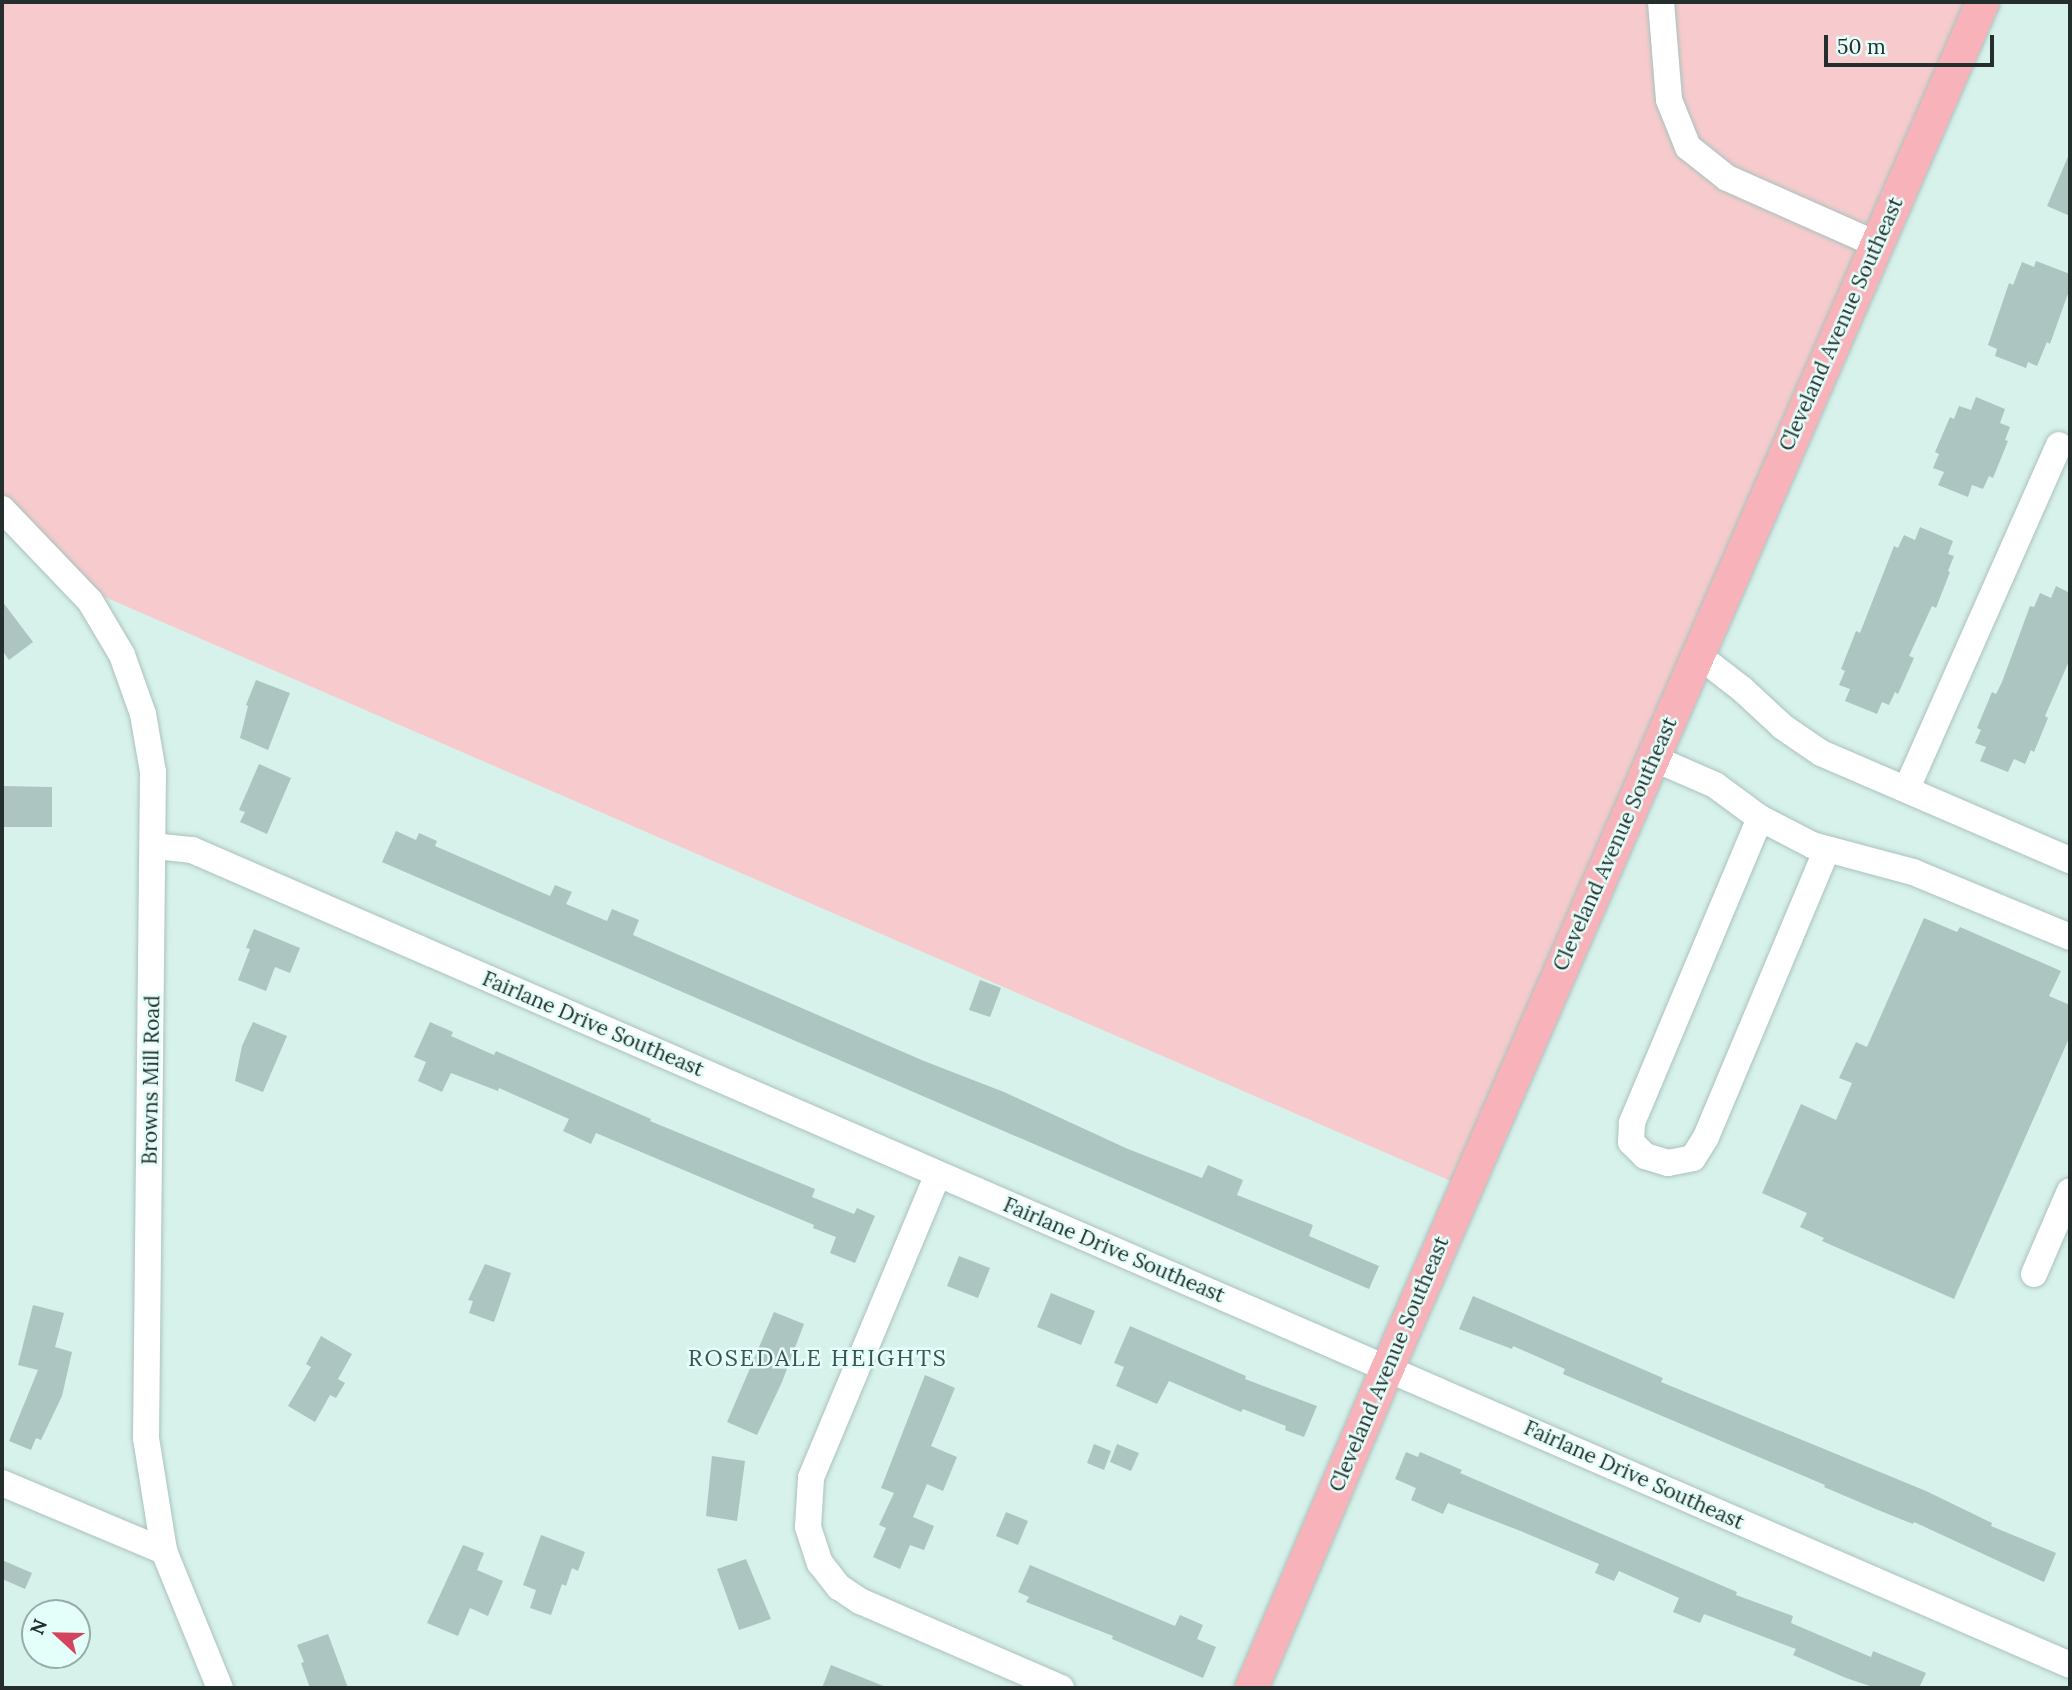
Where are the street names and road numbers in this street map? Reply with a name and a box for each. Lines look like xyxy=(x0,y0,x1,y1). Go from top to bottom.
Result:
street label: Cleveland Avenue Southeast xyxy=(1774,193,1908,455)
street label: Cleveland Avenue Southeast xyxy=(1548,713,1682,975)
street label: Fairlane Drive Southeast xyxy=(478,966,708,1082)
street label: Browns Mill Road xyxy=(137,995,165,1165)
street label: Fairlane Drive Southeast xyxy=(999,1192,1229,1308)
street label: Cleveland Avenue Southeast xyxy=(1324,1232,1454,1496)
street label: Fairlane Drive Southeast xyxy=(1520,1415,1748,1535)

